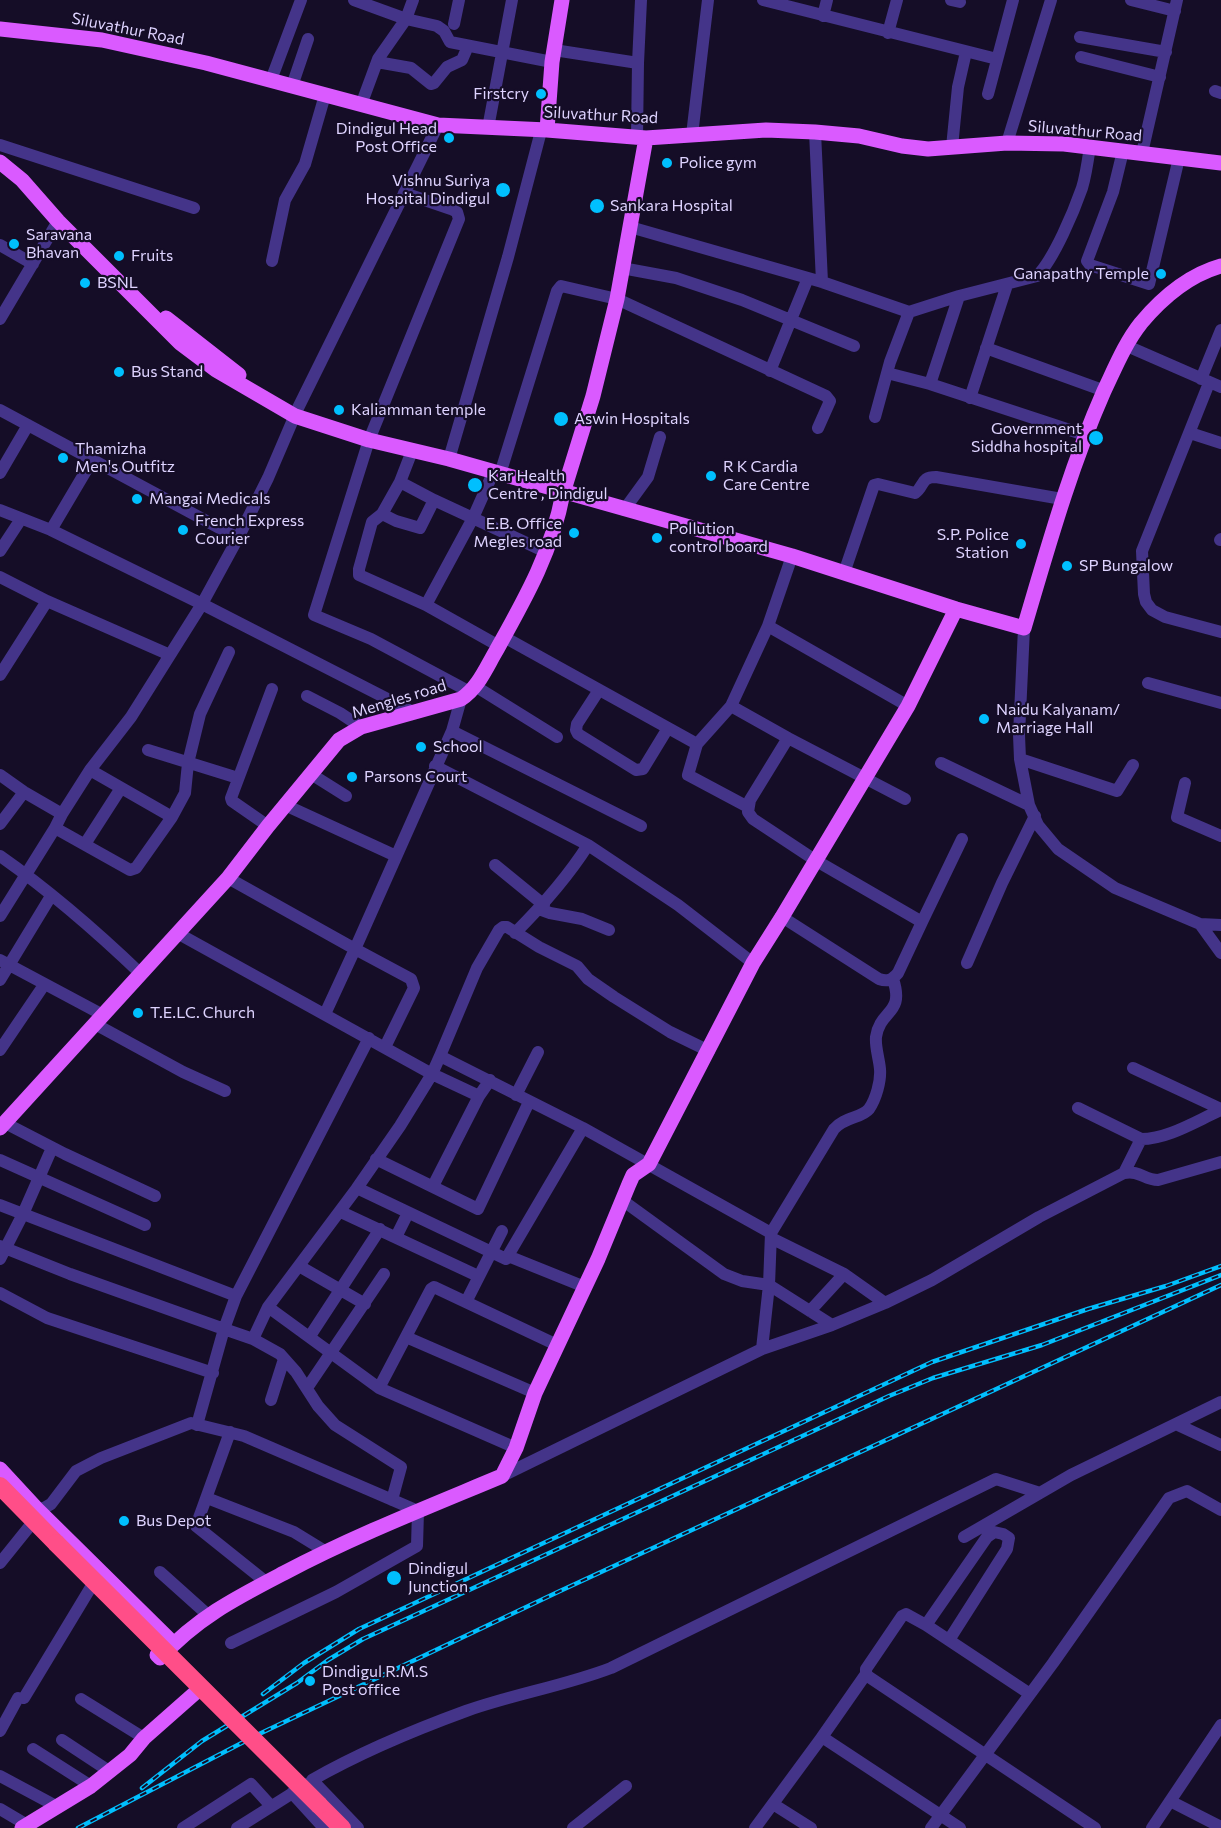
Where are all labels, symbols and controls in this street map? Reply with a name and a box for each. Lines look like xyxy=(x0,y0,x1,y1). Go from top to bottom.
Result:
street label: Siluvathur Road xyxy=(70,9,186,49)
place label: Firstcry xyxy=(473,84,529,104)
marker: Firstcry xyxy=(534,87,548,101)
street label: Siluvathur Road xyxy=(543,102,659,128)
street label: Siluvathur Road xyxy=(1027,116,1143,146)
place label: Dindigul Head Post Office xyxy=(336,119,437,157)
marker: Dindigul Head Post Office xyxy=(442,131,456,145)
place label: Police gym xyxy=(679,153,757,173)
marker: Police gym xyxy=(660,156,674,170)
place label: Vishnu Suriya Hospital Dindigul xyxy=(366,171,490,209)
marker: Vishnu Suriya Hospital Dindigul xyxy=(494,181,512,199)
place label: Sankara Hospital xyxy=(610,196,733,216)
marker: Sankara Hospital xyxy=(588,197,606,215)
place label: Saravana Bhavan xyxy=(26,225,92,263)
marker: Saravana Bhavan xyxy=(7,237,21,251)
place label: Fruits xyxy=(131,246,173,266)
marker: Fruits xyxy=(112,249,126,263)
place label: Ganapathy Temple xyxy=(1013,264,1149,284)
marker: Ganapathy Temple xyxy=(1154,267,1168,281)
place label: BSNL xyxy=(97,273,138,293)
marker: BSNL xyxy=(78,276,92,290)
place label: Bus Stand xyxy=(131,362,203,382)
marker: Bus Stand xyxy=(112,365,126,379)
place label: Kaliamman temple xyxy=(351,400,486,420)
marker: Kaliamman temple xyxy=(332,403,346,417)
place label: Aswin Hospitals xyxy=(574,409,690,429)
marker: Aswin Hospitals xyxy=(552,410,570,428)
place label: Government Siddha hospital xyxy=(971,419,1082,457)
marker: Government Siddha hospital xyxy=(1087,429,1105,447)
place label: Thamizha Men's Outfitz xyxy=(75,439,175,477)
marker: Thamizha Men's Outfitz xyxy=(56,451,70,465)
place label: R K Cardia Care Centre xyxy=(723,457,810,495)
place label: Kar Health Centre , Dindigul xyxy=(488,466,608,504)
marker: R K Cardia Care Centre xyxy=(704,469,718,483)
marker: Kar Health Centre , Dindigul xyxy=(466,476,484,494)
place label: Mangai Medicals xyxy=(149,489,270,509)
marker: Mangai Medicals xyxy=(130,492,144,506)
place label: French Express Courier xyxy=(195,511,304,549)
place label: E.B. Office Megles road xyxy=(473,514,562,552)
place label: Pollution control board xyxy=(669,519,768,557)
marker: French Express Courier xyxy=(176,523,190,537)
place label: S.P. Police Station xyxy=(937,525,1009,563)
marker: E.B. Office Megles road xyxy=(567,526,581,540)
marker: Pollution control board xyxy=(650,531,664,545)
marker: S.P. Police Station xyxy=(1014,537,1028,551)
place label: SP Bungalow xyxy=(1079,556,1173,576)
marker: SP Bungalow xyxy=(1060,559,1074,573)
street label: Mengles road xyxy=(349,676,449,722)
place label: Naidu Kalyanam/ Marriage Hall xyxy=(996,700,1120,738)
marker: Naidu Kalyanam/ Marriage Hall xyxy=(977,712,991,726)
place label: School xyxy=(433,737,483,757)
marker: School xyxy=(414,740,428,754)
place label: Parsons Court xyxy=(364,767,467,787)
marker: Parsons Court xyxy=(345,770,359,784)
place label: T.E.LC. Church xyxy=(150,1003,255,1023)
marker: T.E.LC. Church xyxy=(131,1006,145,1020)
place label: Bus Depot xyxy=(136,1511,211,1531)
marker: Bus Depot xyxy=(117,1514,131,1528)
place label: Dindigul Junction xyxy=(408,1559,468,1597)
marker: Dindigul Junction xyxy=(385,1569,403,1587)
place label: Dindigul R.M.S Post office xyxy=(322,1662,428,1700)
marker: Dindigul R.M.S Post office xyxy=(303,1674,317,1688)

